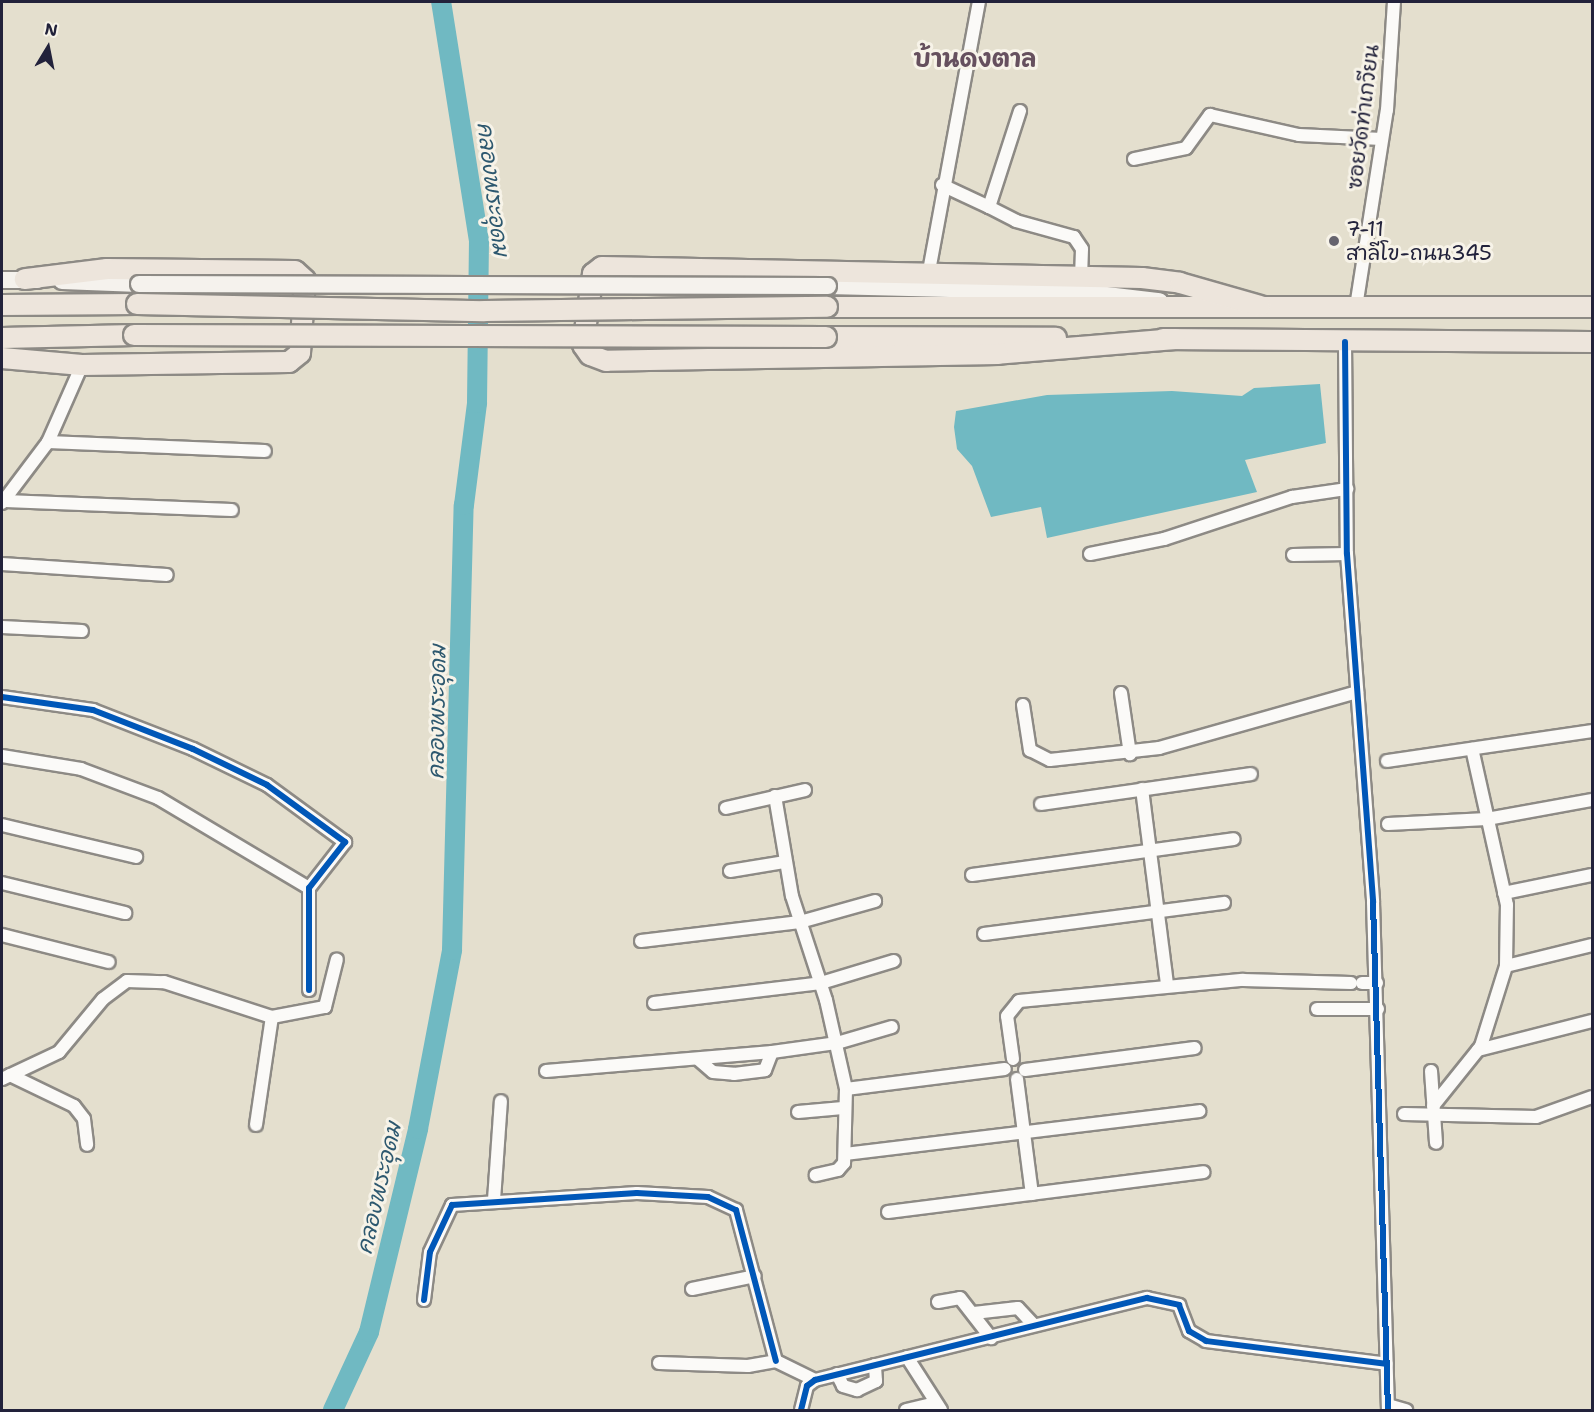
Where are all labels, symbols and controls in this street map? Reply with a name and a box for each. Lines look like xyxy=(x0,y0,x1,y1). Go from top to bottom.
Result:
north arrow xyxy=(18,18,78,78)
text: N xyxy=(43,18,59,41)
street label: ซอยวัดท่าเกวียน xyxy=(1342,43,1384,191)
district label: บ้านดงตาล xyxy=(914,46,1036,74)
water label: คลองพระอุดม xyxy=(472,121,514,257)
place label: 7-11 สาลีโข-ถนน345 xyxy=(1346,216,1492,266)
marker: 7-11 สาลีโข-ถนน345 xyxy=(1327,234,1341,248)
water label: คลองพระอุดม xyxy=(423,645,451,779)
water label: คลองพระอุดม xyxy=(351,1119,407,1257)

